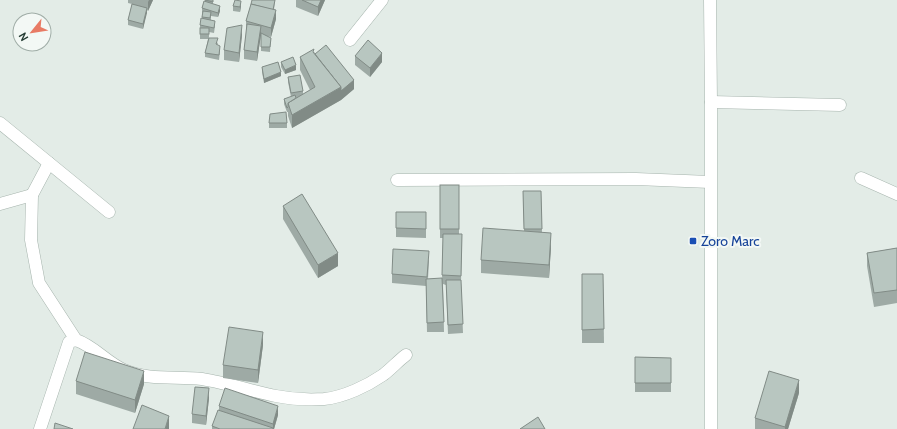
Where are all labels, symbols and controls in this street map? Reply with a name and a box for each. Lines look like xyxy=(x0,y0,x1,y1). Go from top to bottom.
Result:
north arrow xyxy=(12,12,52,52)
text: N xyxy=(15,30,31,44)
place label: Zoro Marc xyxy=(701,232,760,250)
marker: Zoro Marc xyxy=(688,236,698,246)

